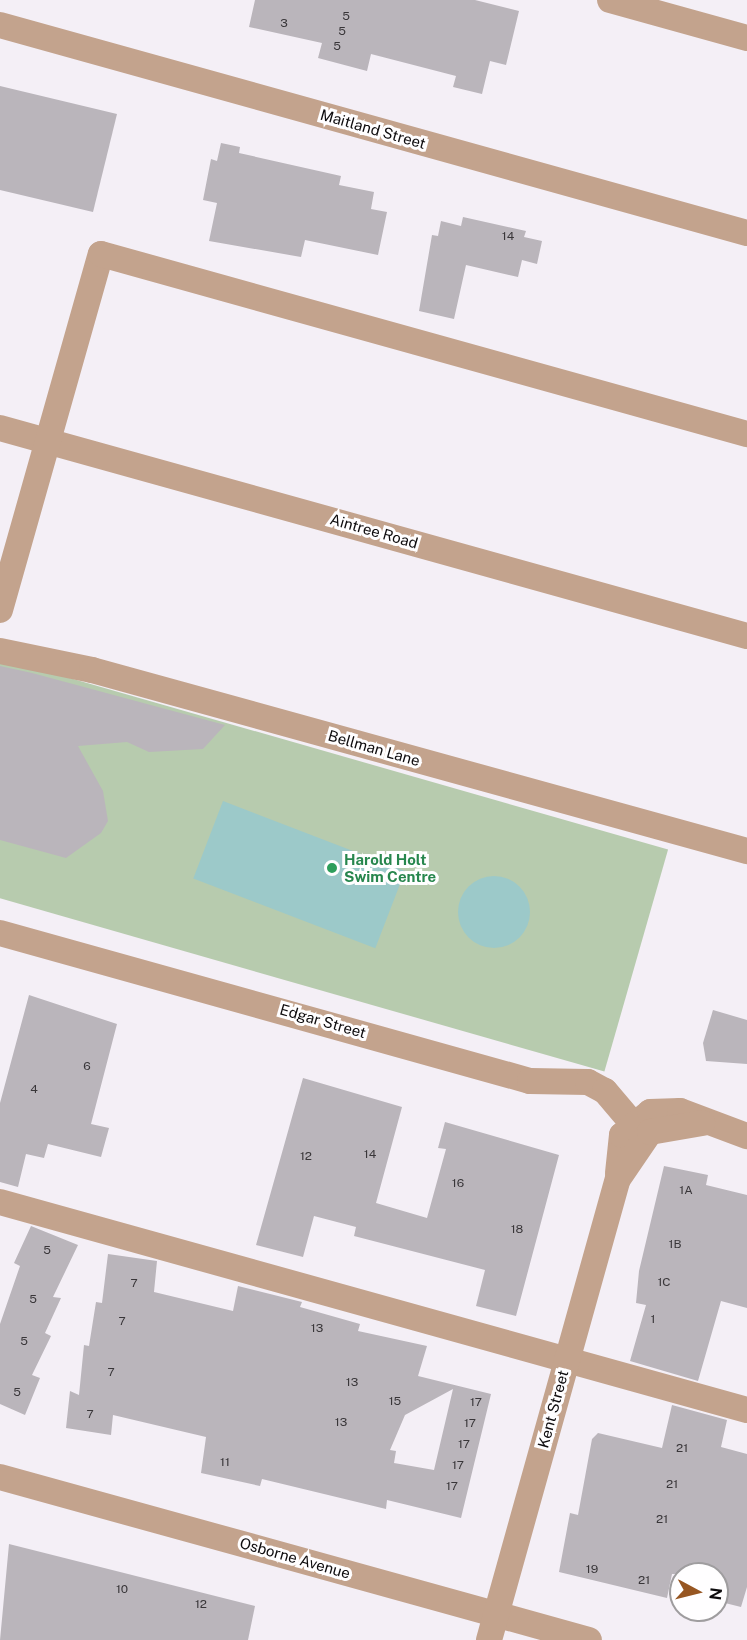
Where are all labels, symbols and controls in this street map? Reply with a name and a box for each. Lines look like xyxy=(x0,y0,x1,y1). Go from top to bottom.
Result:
house number: 5 xyxy=(342,10,350,24)
house number: 3 xyxy=(280,17,288,31)
house number: 5 xyxy=(338,25,346,39)
house number: 5 xyxy=(333,40,341,54)
street label: Maitland Street xyxy=(318,105,428,153)
house number: 14 xyxy=(502,230,514,244)
street label: Aintree Road xyxy=(328,510,420,552)
street label: Bellman Lane xyxy=(326,726,422,770)
place label: Harold Holt Swim Centre xyxy=(344,850,436,885)
marker: Harold Holt Swim Centre xyxy=(325,861,339,875)
street label: Edgar Street xyxy=(278,1000,368,1042)
house number: 6 xyxy=(83,1060,91,1074)
house number: 4 xyxy=(30,1083,38,1097)
house number: 14 xyxy=(364,1148,376,1162)
house number: 12 xyxy=(300,1150,312,1164)
house number: 16 xyxy=(452,1177,464,1191)
house number: 1A xyxy=(679,1184,693,1198)
house number: 18 xyxy=(511,1223,523,1237)
house number: 1B xyxy=(669,1238,681,1252)
house number: 5 xyxy=(43,1244,51,1258)
house number: 1C xyxy=(657,1276,671,1290)
house number: 7 xyxy=(130,1277,138,1291)
house number: 5 xyxy=(29,1293,37,1307)
house number: 1 xyxy=(651,1313,655,1327)
house number: 7 xyxy=(118,1315,126,1329)
house number: 13 xyxy=(311,1322,323,1336)
house number: 5 xyxy=(20,1335,28,1349)
house number: 7 xyxy=(107,1366,115,1380)
street label: Kent Street xyxy=(534,1368,572,1450)
house number: 13 xyxy=(346,1376,358,1390)
house number: 5 xyxy=(13,1386,21,1400)
house number: 15 xyxy=(389,1395,401,1409)
house number: 17 xyxy=(470,1396,482,1410)
house number: 7 xyxy=(86,1408,94,1422)
house number: 13 xyxy=(335,1416,347,1430)
house number: 17 xyxy=(464,1417,476,1431)
house number: 17 xyxy=(458,1438,470,1452)
house number: 21 xyxy=(676,1442,688,1456)
house number: 11 xyxy=(220,1456,230,1470)
house number: 17 xyxy=(452,1459,464,1473)
house number: 21 xyxy=(666,1478,678,1492)
house number: 17 xyxy=(446,1480,458,1494)
house number: 21 xyxy=(656,1513,668,1527)
street label: Osborne Avenue xyxy=(238,1534,352,1582)
north arrow xyxy=(669,1562,729,1622)
house number: 19 xyxy=(586,1563,598,1577)
house number: 21 xyxy=(638,1574,650,1588)
house number: 10 xyxy=(116,1583,128,1597)
text: N xyxy=(705,1587,726,1601)
house number: 12 xyxy=(195,1598,207,1612)

